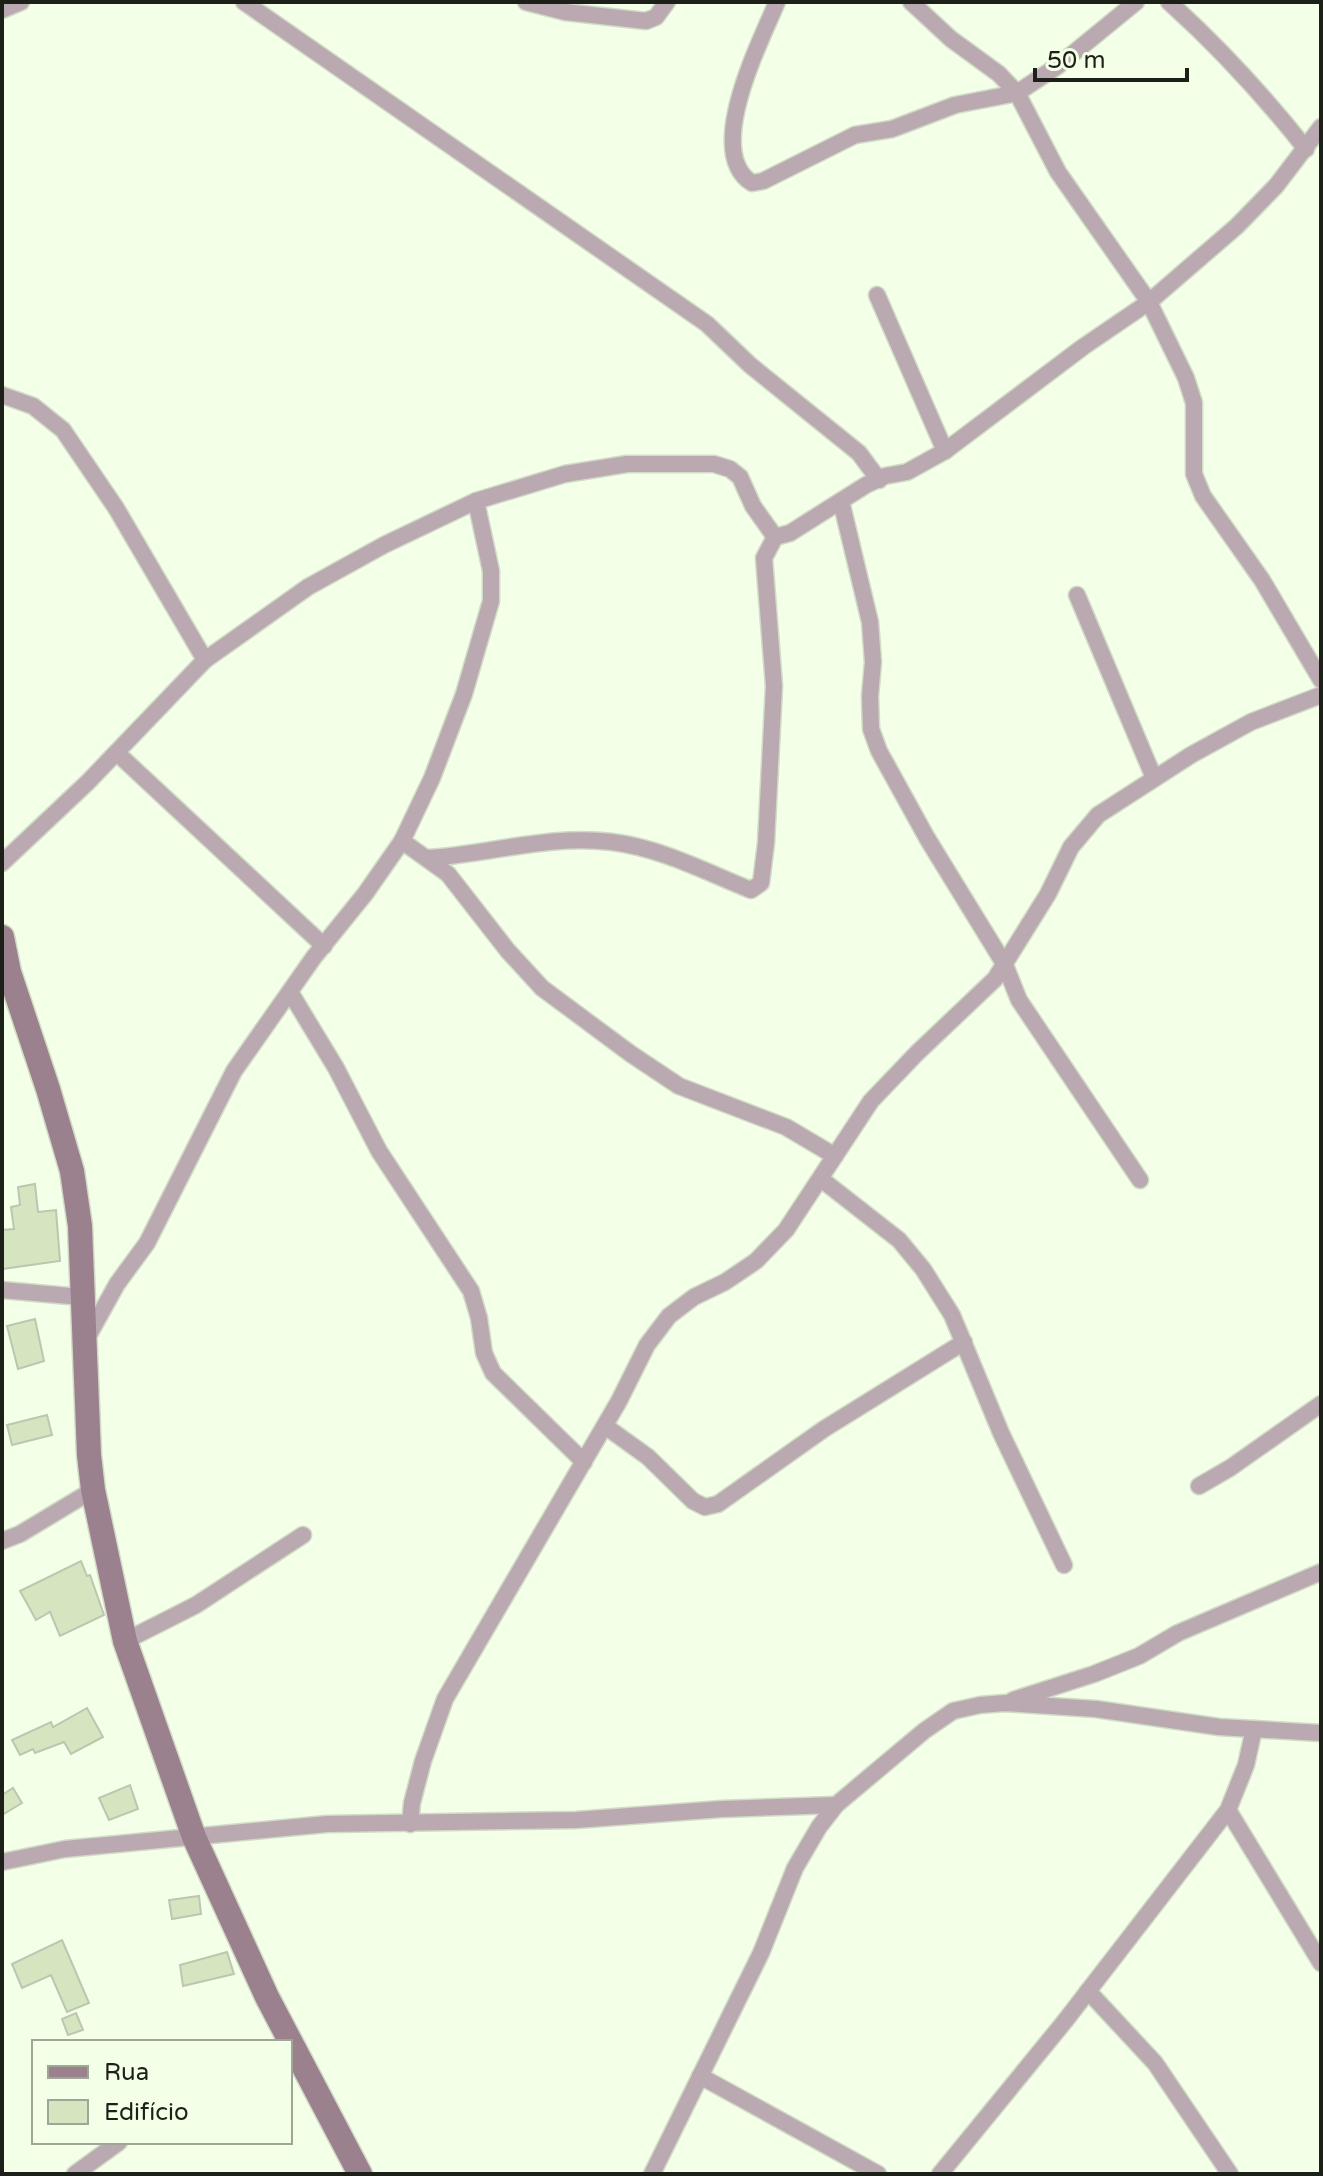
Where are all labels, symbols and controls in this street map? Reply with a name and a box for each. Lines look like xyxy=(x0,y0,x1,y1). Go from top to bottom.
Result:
scale bar xyxy=(1035,32,1187,82)
text: 50 m xyxy=(1047,46,1105,75)
legend xyxy=(32,2040,292,2144)
text: Rua xyxy=(104,2058,149,2087)
text: Edifício xyxy=(104,2098,189,2127)

